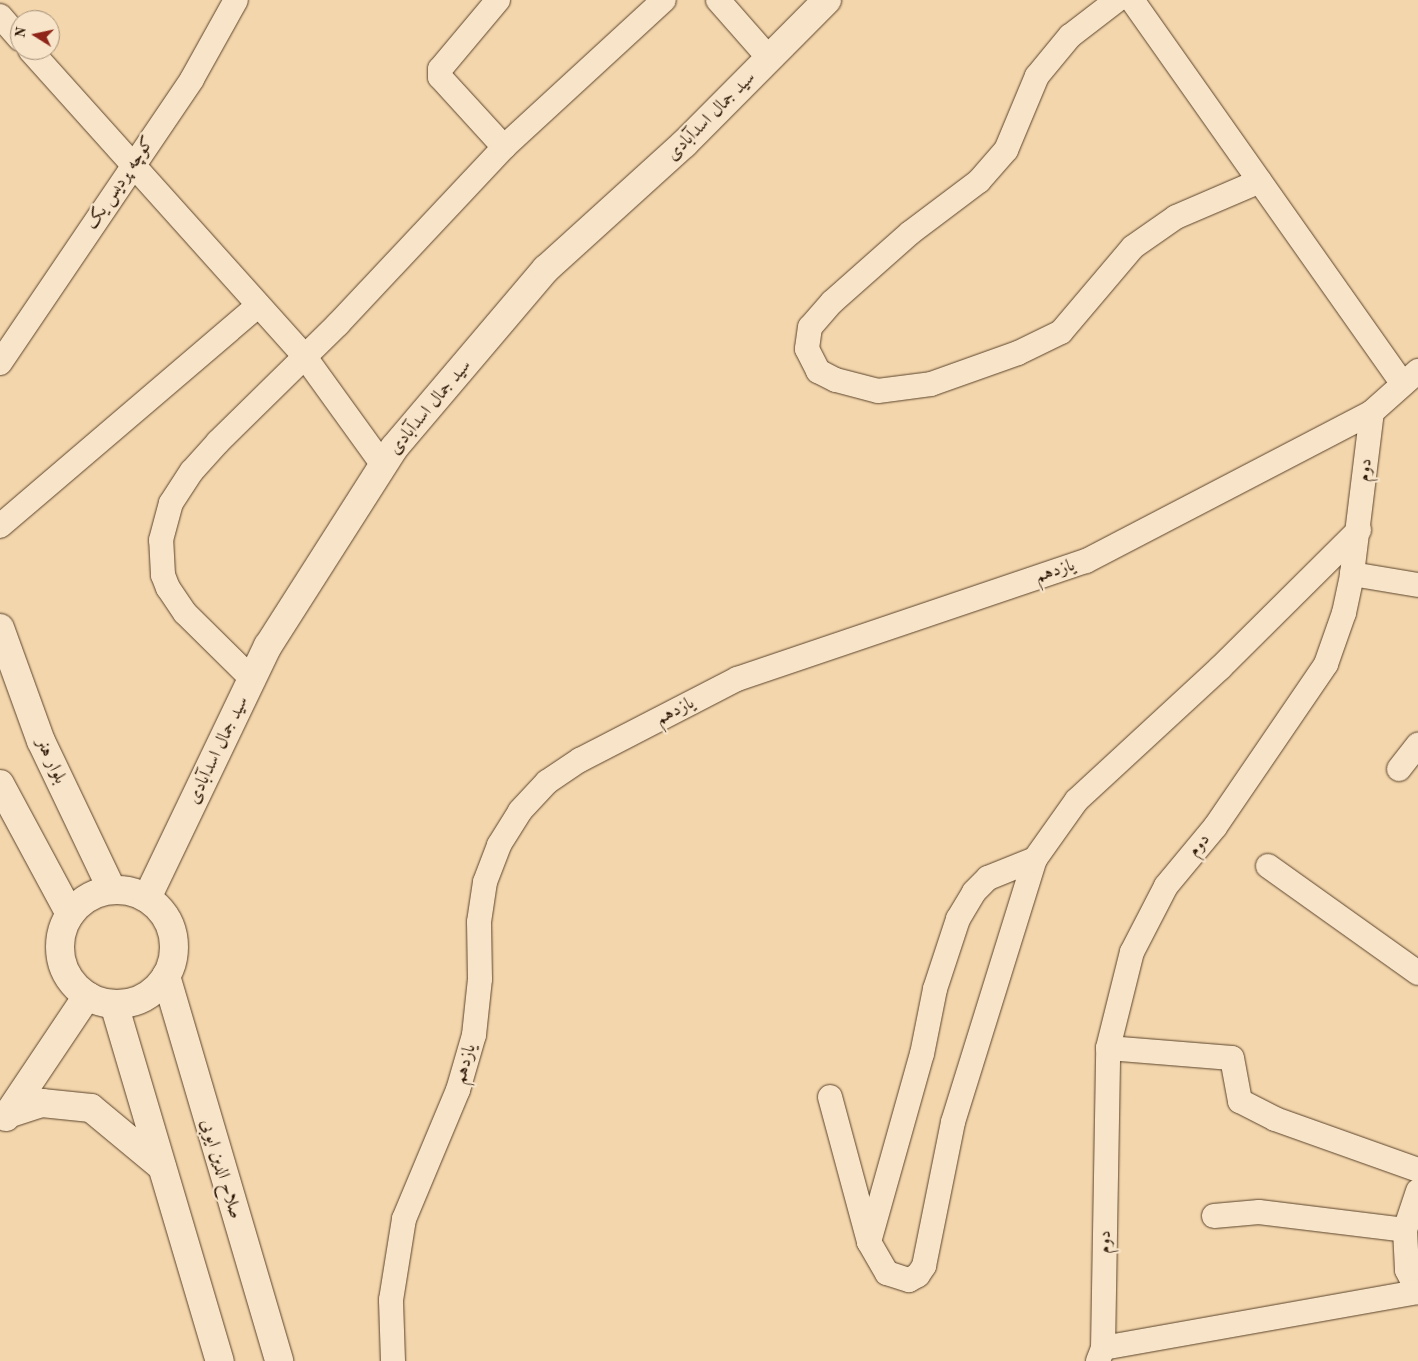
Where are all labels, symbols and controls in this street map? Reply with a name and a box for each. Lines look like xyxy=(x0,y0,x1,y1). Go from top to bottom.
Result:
north arrow xyxy=(10,10,60,60)
text: N xyxy=(13,26,29,39)
street label: سید جمال اسدآبادی xyxy=(662,67,760,165)
street label: کوچه پردیس یک xyxy=(81,132,159,234)
street label: سید جمال اسدآبادی xyxy=(384,355,476,459)
street label: دوم xyxy=(1353,457,1377,483)
street label: یازدهم xyxy=(1032,554,1078,588)
street label: یازدهم xyxy=(652,692,698,730)
street label: سید جمال اسدآبادی xyxy=(183,693,253,807)
street label: بلوار هنر xyxy=(31,735,71,787)
street label: دوم xyxy=(1183,829,1215,861)
street label: یازدهم xyxy=(449,1042,481,1086)
street label: صلاح الدین ایوبی xyxy=(196,1117,246,1221)
street label: دوم xyxy=(1094,1230,1116,1254)

